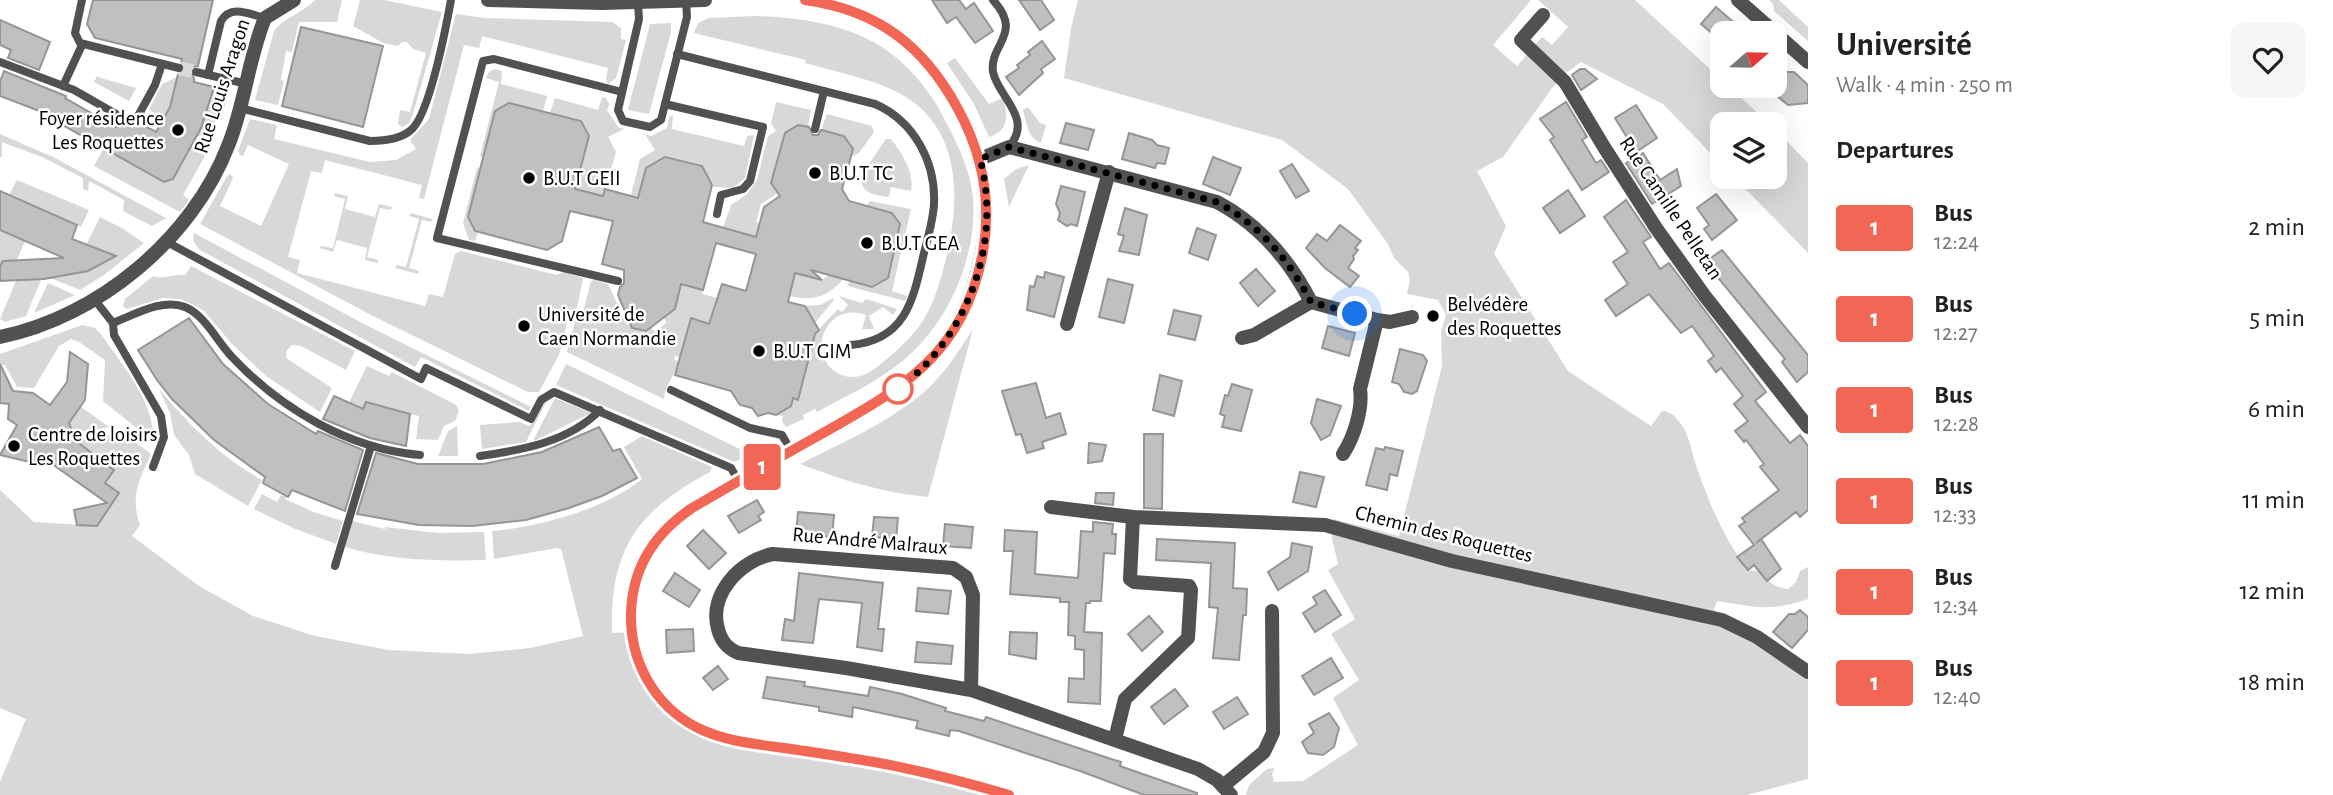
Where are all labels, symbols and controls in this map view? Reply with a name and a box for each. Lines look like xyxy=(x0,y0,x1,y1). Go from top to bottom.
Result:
street label: Rue Louis Aragon xyxy=(190,16,254,156)
north arrow xyxy=(1710,21,1787,98)
map controls xyxy=(1710,21,1787,189)
button: heart xyxy=(2231,23,2305,97)
text: Université xyxy=(1836,29,1972,62)
text: Walk · 4 min · 250 m xyxy=(1836,74,2013,97)
place label: Foyer résidence Les Roquettes xyxy=(39,108,164,153)
button: layers xyxy=(1710,112,1787,189)
marker: Foyer résidence Les Roquettes xyxy=(170,122,186,138)
street label: Rue Camille Pelletan xyxy=(1615,133,1727,283)
text: Departures xyxy=(1836,137,1954,163)
place label: B.U.T TC xyxy=(829,163,893,184)
marker: B.U.T TC xyxy=(807,165,823,181)
place label: B.U.T GEII xyxy=(543,168,621,189)
marker: B.U.T GEII xyxy=(521,170,537,186)
text: Bus xyxy=(1934,200,1973,226)
text: 2 min xyxy=(2248,214,2305,240)
text: 1 xyxy=(1870,216,1879,240)
text: 12:24 xyxy=(1934,231,1979,254)
place label: B.U.T GEA xyxy=(881,233,960,254)
marker: B.U.T GEA xyxy=(859,235,875,251)
text: Bus xyxy=(1934,291,1973,317)
place label: Belvédère des Roquettes xyxy=(1447,294,1562,339)
your location xyxy=(1337,296,1372,331)
place label: Université de Caen Normandie xyxy=(538,304,676,349)
text: 5 min xyxy=(2249,305,2305,331)
text: 1 xyxy=(1870,307,1879,331)
marker: Belvédère des Roquettes xyxy=(1425,308,1441,324)
marker: Université de Caen Normandie xyxy=(516,318,532,334)
text: 12:27 xyxy=(1934,322,1978,345)
place label: B.U.T GIM xyxy=(773,341,851,362)
marker: B.U.T GIM xyxy=(751,343,767,359)
unlabelled marker xyxy=(883,374,913,404)
text: Bus xyxy=(1934,382,1973,408)
text: 6 min xyxy=(2248,396,2305,422)
text: 1 xyxy=(1870,398,1879,422)
text: 12:28 xyxy=(1934,413,1979,436)
place label: Centre de loisirs Les Roquettes xyxy=(28,424,158,469)
marker: Centre de loisirs Les Roquettes xyxy=(6,438,22,454)
line badge: 1 xyxy=(739,444,785,490)
text: 1 xyxy=(758,455,766,479)
text: Bus xyxy=(1934,473,1973,499)
text: 11 min xyxy=(2242,487,2305,513)
text: 1 xyxy=(1870,489,1879,513)
street label: Chemin des Roquettes xyxy=(1353,502,1535,566)
text: 12:33 xyxy=(1934,504,1977,527)
street label: Rue André Malraux xyxy=(791,524,949,558)
text: Bus xyxy=(1934,564,1973,590)
text: 12 min xyxy=(2239,578,2305,604)
text: 1 xyxy=(1870,580,1879,604)
text: 12:34 xyxy=(1934,595,1978,618)
text: Bus xyxy=(1934,655,1973,681)
text: 18 min xyxy=(2239,669,2305,695)
text: 1 xyxy=(1870,671,1879,695)
text: 12:40 xyxy=(1934,686,1981,709)

